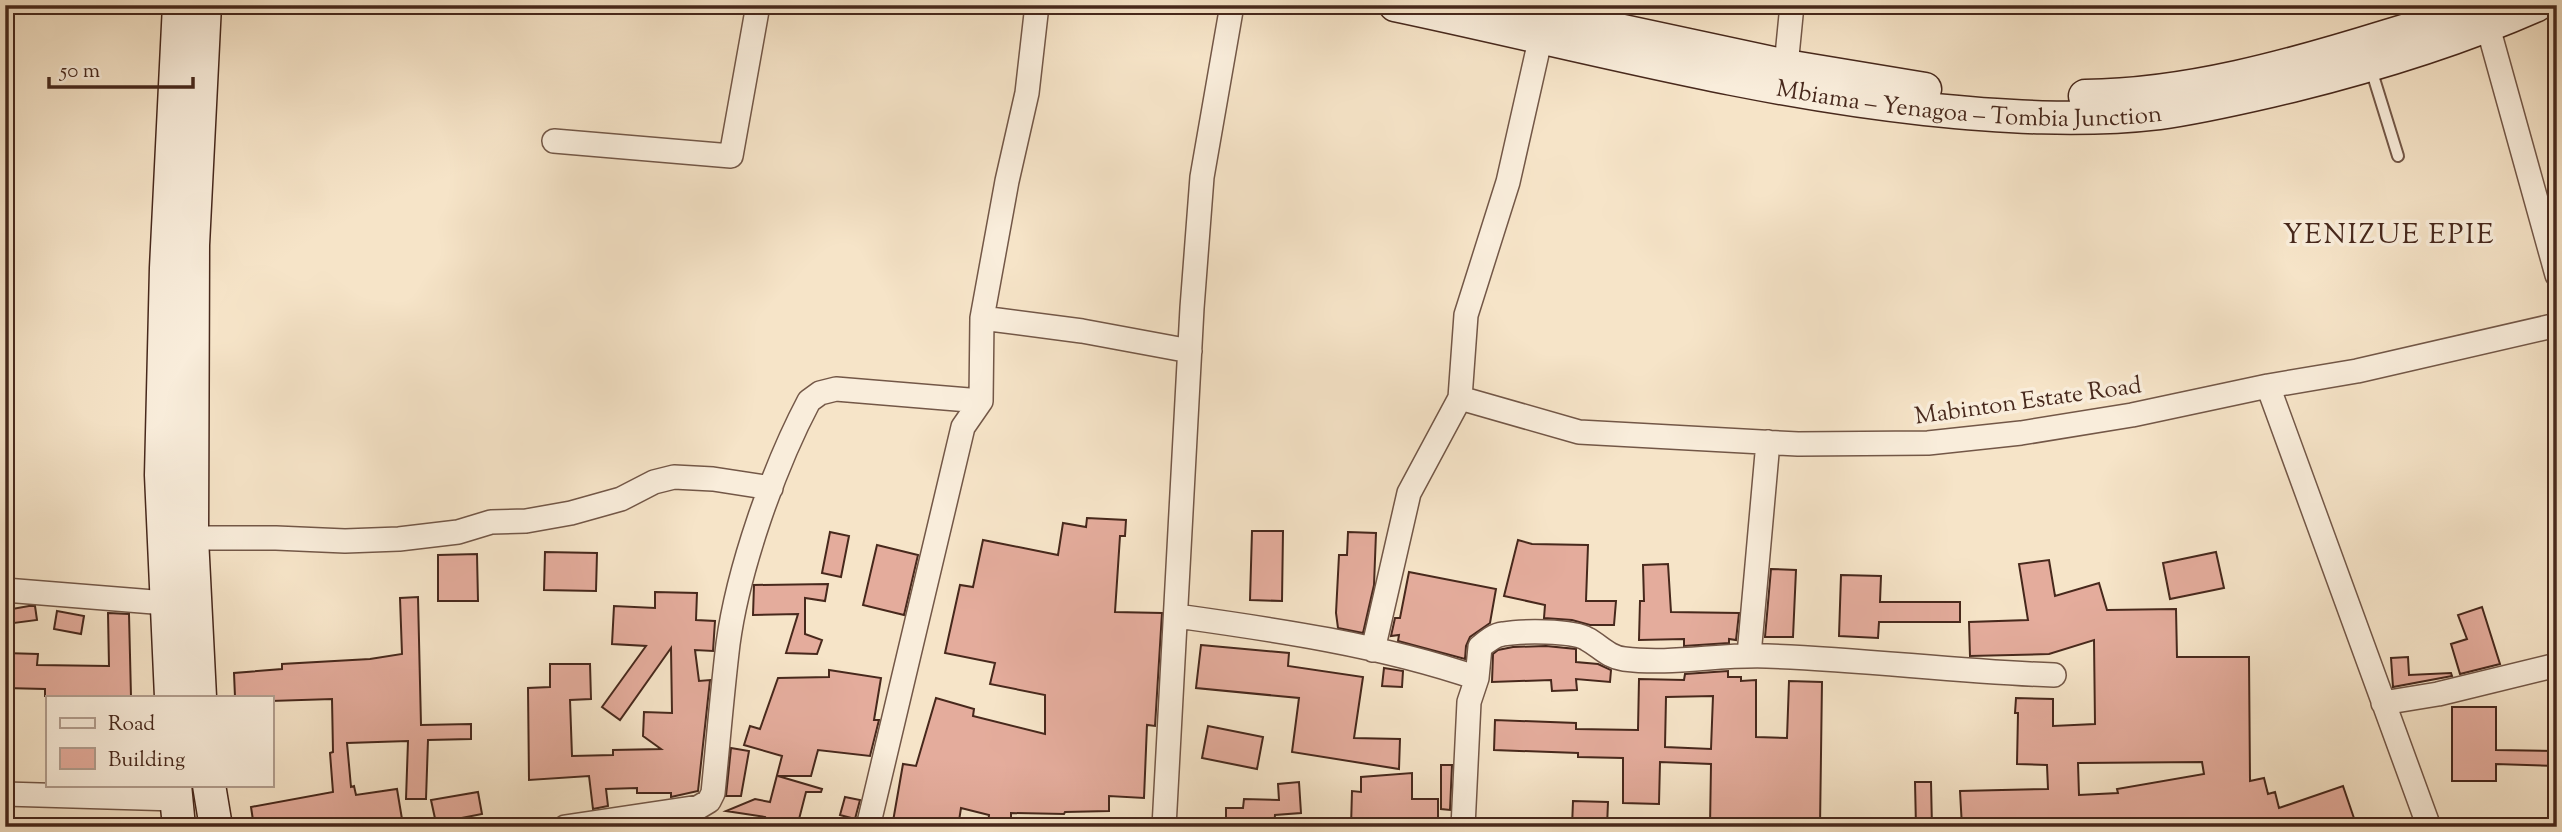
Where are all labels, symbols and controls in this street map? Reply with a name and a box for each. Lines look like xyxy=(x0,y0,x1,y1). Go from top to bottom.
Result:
scale bar xyxy=(49,46,192,90)
text: 50 m xyxy=(59,57,100,87)
street label: Mbiama – Yenagoa – Tombia Junction xyxy=(1773,73,2164,137)
district label: YENIZUE EPIE xyxy=(2283,216,2495,256)
street label: Mabinton Estate Road xyxy=(1913,369,2144,435)
legend xyxy=(46,696,273,786)
text: Road xyxy=(108,710,155,740)
text: Building xyxy=(108,746,185,776)

